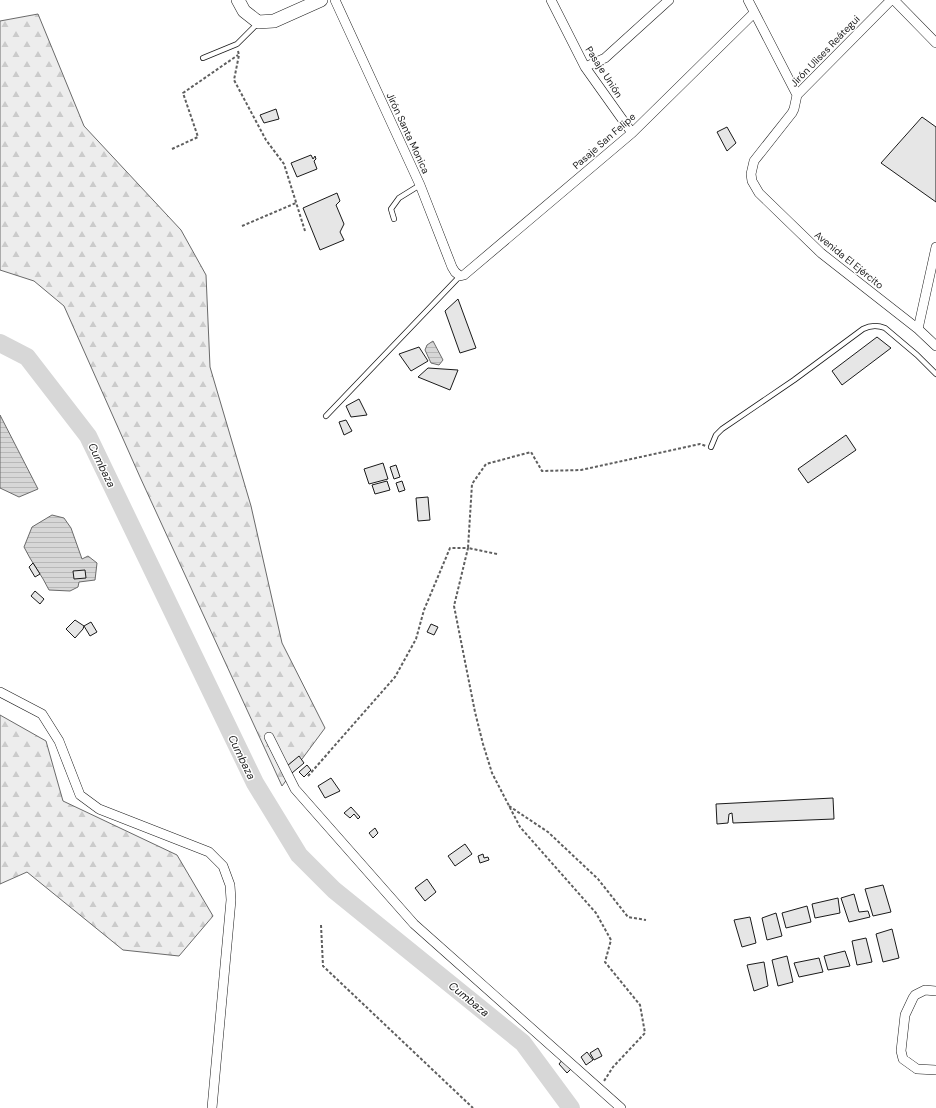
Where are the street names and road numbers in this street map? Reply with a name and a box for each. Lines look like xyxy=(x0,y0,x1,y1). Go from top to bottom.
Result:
street label: Jirón Ulises Reátegui xyxy=(787,12,863,90)
street label: Pasaje Unión xyxy=(583,44,626,100)
street label: Jirón Santa Monica xyxy=(384,90,432,176)
street label: Pasaje San Felipe xyxy=(570,110,638,172)
street label: Avenida El Ejército xyxy=(812,228,886,292)

